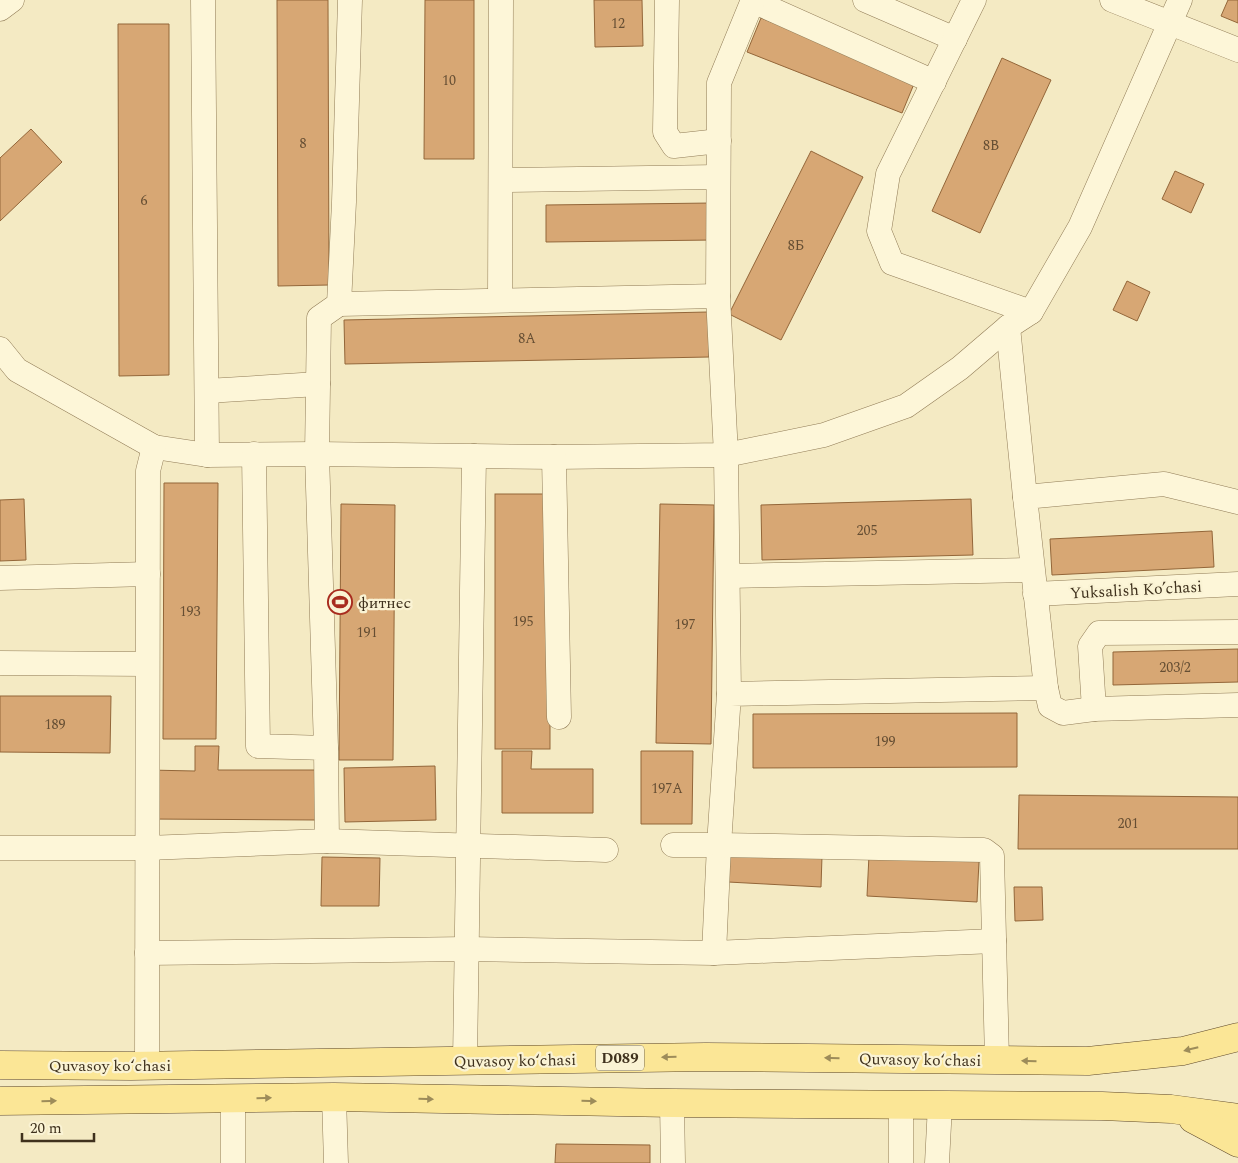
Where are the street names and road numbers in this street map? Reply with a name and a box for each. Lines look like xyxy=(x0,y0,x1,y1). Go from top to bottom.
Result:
street label: Yuksalish Ko’chasi xyxy=(1069,575,1203,605)
road number: D089 xyxy=(596,1046,644,1070)
street label: Quvasoy koʻchasi xyxy=(859,1047,981,1073)
street label: Quvasoy koʻchasi xyxy=(454,1048,576,1074)
street label: Quvasoy koʻchasi xyxy=(49,1054,171,1078)

